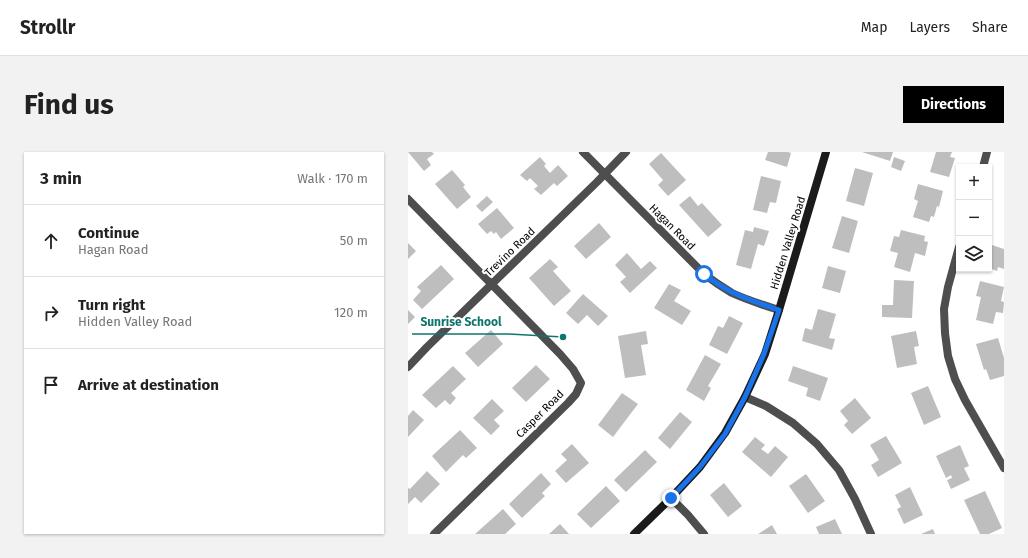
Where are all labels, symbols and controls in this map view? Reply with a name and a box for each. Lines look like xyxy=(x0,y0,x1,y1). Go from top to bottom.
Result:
text: Strollr xyxy=(20,16,75,39)
text: Map xyxy=(861,19,887,36)
text: Layers xyxy=(909,19,950,36)
text: Share xyxy=(972,19,1008,36)
button: Directions xyxy=(903,86,1004,123)
text: Find us xyxy=(24,88,114,121)
map controls xyxy=(956,164,992,272)
button: + xyxy=(956,164,992,200)
text: 3 min xyxy=(40,168,82,189)
text: Walk · 170 m xyxy=(297,171,368,186)
street label: Hidden Valley Road xyxy=(768,195,808,291)
button: − xyxy=(956,200,992,236)
street label: Hagan Road xyxy=(646,201,698,253)
text: Continue xyxy=(78,224,139,242)
street label: Trevino Road xyxy=(482,225,538,279)
icon: ahead xyxy=(40,230,62,252)
text: 50 m xyxy=(340,233,368,248)
button: layers xyxy=(956,236,992,272)
text: Hagan Road xyxy=(78,242,148,257)
route start xyxy=(695,265,713,283)
text: Turn right xyxy=(78,296,145,314)
icon: right xyxy=(40,302,62,324)
text: 120 m xyxy=(334,305,368,320)
callout: Sunrise School xyxy=(412,310,509,334)
text: Hidden Valley Road xyxy=(78,314,192,329)
text: Sunrise School xyxy=(420,315,502,329)
icon: arrive xyxy=(40,374,62,396)
text: Arrive at destination xyxy=(78,376,219,394)
street label: Casper Road xyxy=(513,387,567,441)
route end xyxy=(662,489,680,507)

